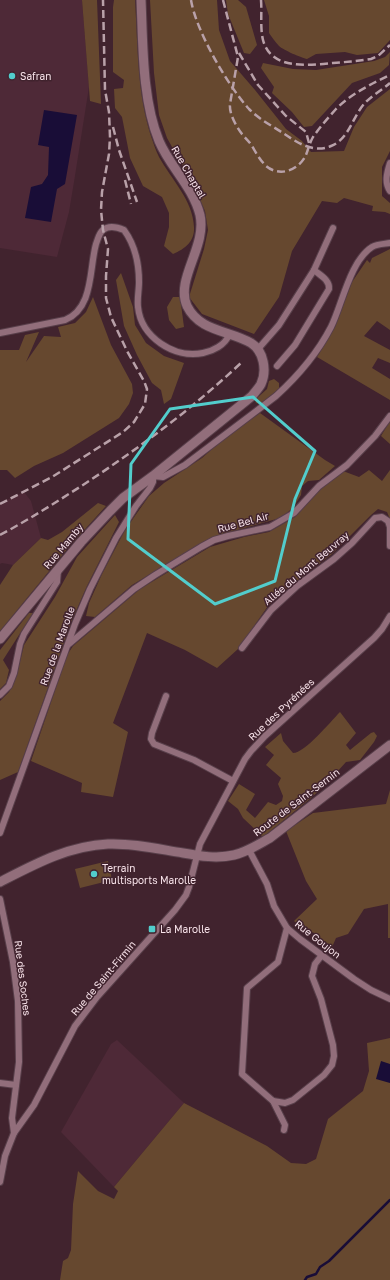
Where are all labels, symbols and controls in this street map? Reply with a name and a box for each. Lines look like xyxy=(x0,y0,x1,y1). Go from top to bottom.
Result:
place label: Safran xyxy=(20,70,51,82)
marker: Safran xyxy=(7,71,17,81)
street label: Rue Chaptal xyxy=(169,144,209,200)
street label: Rue Bel Air xyxy=(216,509,270,535)
street label: Rue Mamby xyxy=(41,521,86,571)
street label: Allée du Mont Beuvray xyxy=(261,529,351,607)
street label: Rue de la Marolle xyxy=(37,605,77,687)
street label: Rue des Pyrénées xyxy=(246,675,316,743)
street label: Route de Saint-Sernin xyxy=(250,766,342,838)
place label: Terrain multisports Marolle xyxy=(102,862,196,886)
marker: Terrain multisports Marolle xyxy=(89,869,99,879)
street label: Rue Goujon xyxy=(293,917,343,961)
place label: La Marolle xyxy=(160,923,210,935)
marker: La Marolle xyxy=(147,924,157,934)
street label: Rue de Saint-Firmin xyxy=(68,938,138,1018)
street label: Rue des Soches xyxy=(12,940,34,1016)

